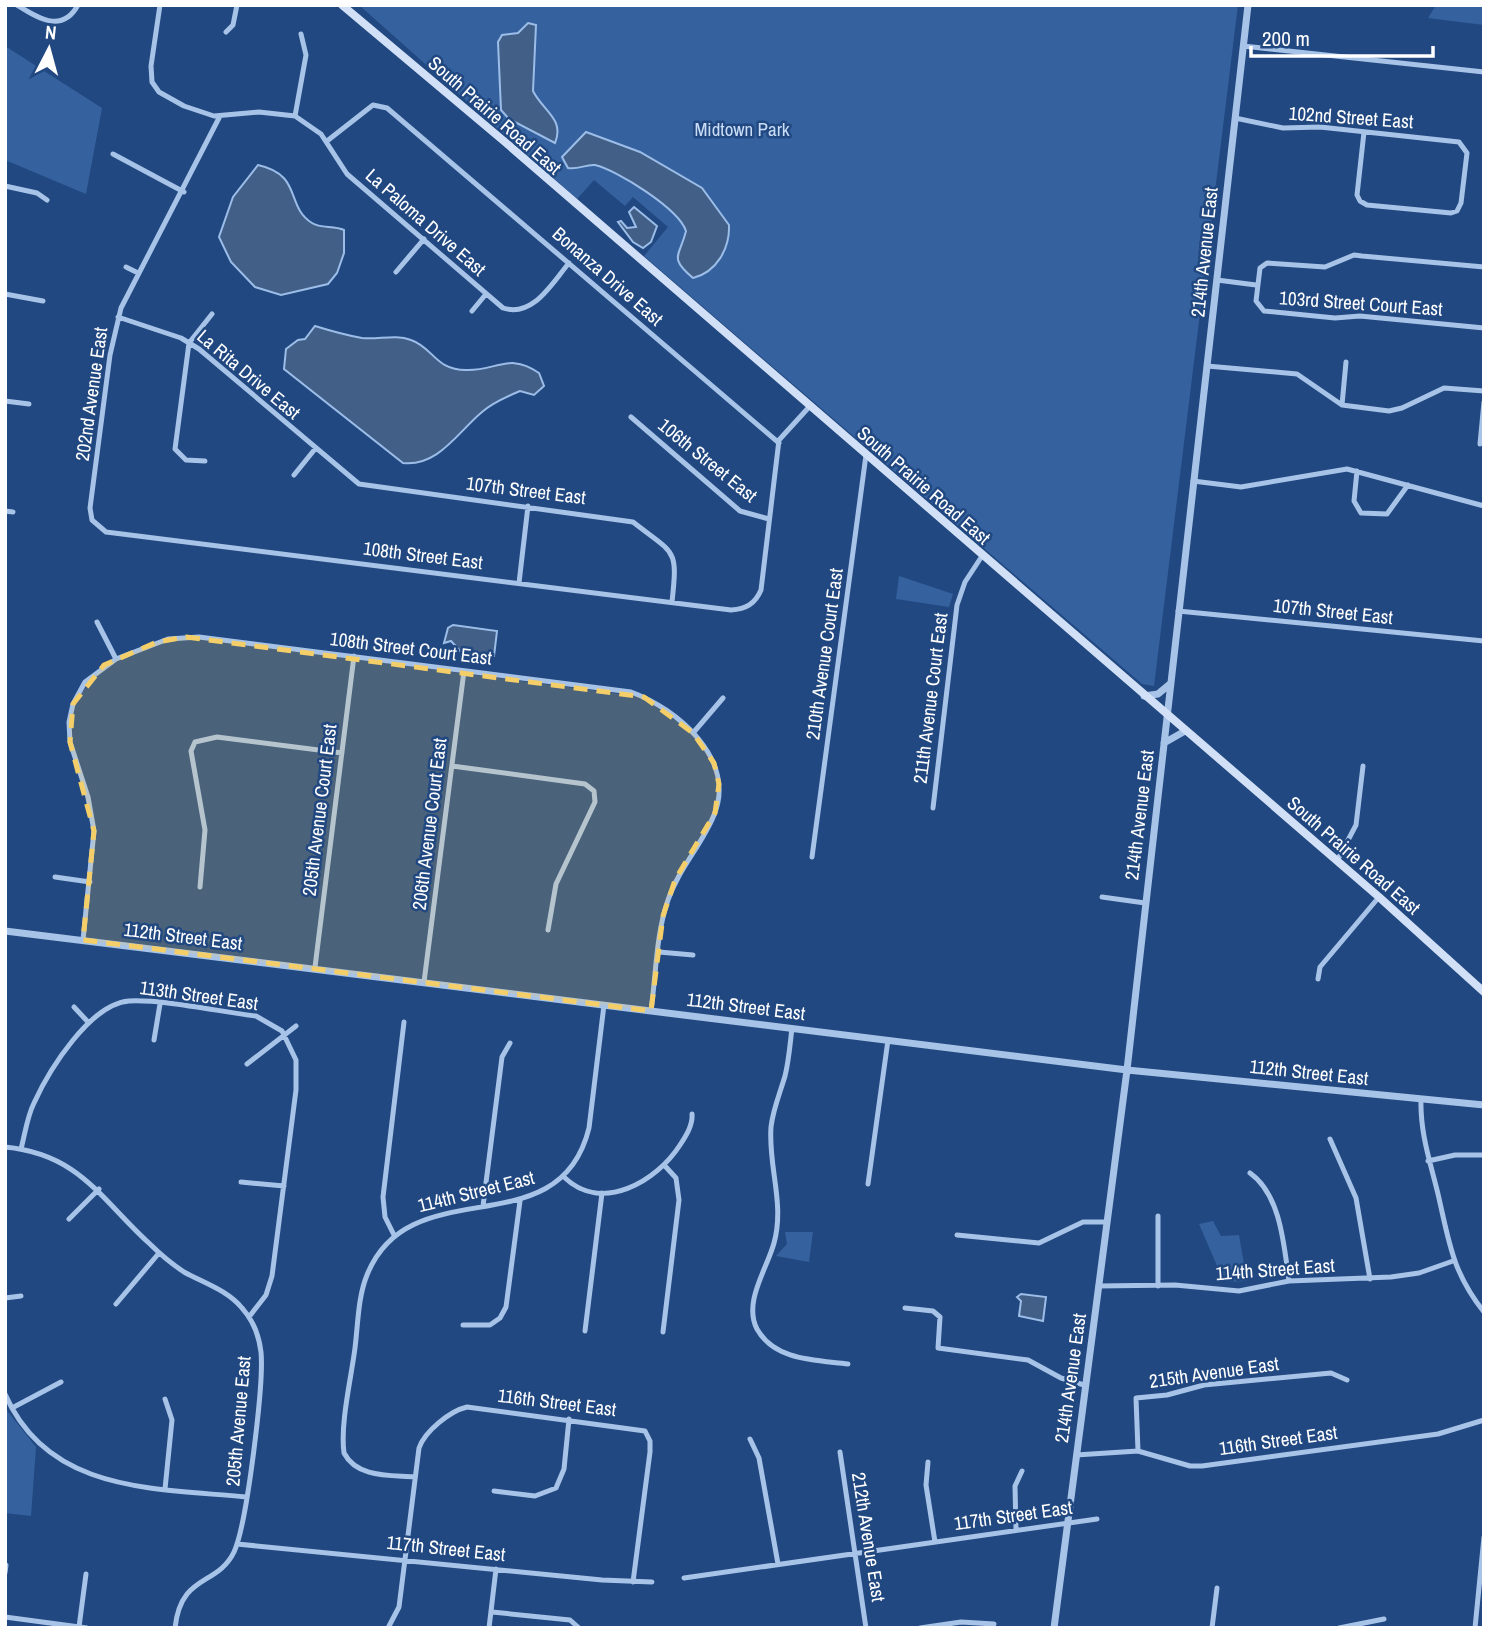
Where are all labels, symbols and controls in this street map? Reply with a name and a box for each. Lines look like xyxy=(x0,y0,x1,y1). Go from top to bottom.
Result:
north arrow xyxy=(14,14,84,84)
scale bar xyxy=(1251,14,1433,58)
text: N xyxy=(44,19,58,46)
text: 200 m xyxy=(1262,24,1310,53)
street label: South Prairie Road East xyxy=(423,50,568,181)
street label: 102nd Street East xyxy=(1288,100,1415,134)
park label: Midtown Park xyxy=(694,116,790,142)
street label: La Paloma Drive East xyxy=(360,162,492,282)
street label: 214th Avenue East xyxy=(1184,185,1224,318)
street label: Bonanza Drive East xyxy=(547,221,669,332)
street label: 103rd Street Court East xyxy=(1278,284,1444,322)
street label: La Rita Drive East xyxy=(192,323,307,425)
street label: 202nd Avenue East xyxy=(69,325,113,463)
street label: 106th Street East xyxy=(653,412,763,508)
street label: South Prairie Road East xyxy=(852,420,997,551)
street label: 107th Street East xyxy=(465,470,588,510)
street label: 108th Street East xyxy=(362,535,485,575)
street label: 210th Avenue Court East xyxy=(799,566,849,741)
street label: 107th Street East xyxy=(1272,592,1395,630)
street label: 211th Avenue Court East xyxy=(907,610,953,785)
street label: 108th Street Court East xyxy=(329,625,494,671)
street label: 205th Avenue Court East xyxy=(296,722,343,897)
street label: 206th Avenue Court East xyxy=(406,736,453,911)
street label: 214th Avenue East xyxy=(1118,748,1160,881)
street label: South Prairie Road East xyxy=(1282,790,1427,921)
street label: 112th Street East xyxy=(122,916,244,956)
street label: 113th Street East xyxy=(138,974,261,1016)
street label: 112th Street East xyxy=(685,986,807,1026)
street label: 112th Street East xyxy=(1248,1053,1370,1091)
street label: 114th Street East xyxy=(415,1164,538,1218)
street label: 114th Street East xyxy=(1215,1252,1336,1286)
street label: 214th Avenue East xyxy=(1048,1311,1092,1444)
street label: 215th Avenue East xyxy=(1148,1350,1281,1394)
street label: 205th Avenue East xyxy=(219,1354,257,1487)
street label: 116th Street East xyxy=(496,1382,618,1422)
street label: 116th Street East xyxy=(1217,1419,1340,1461)
street label: 212th Avenue East xyxy=(846,1470,892,1604)
street label: 117th Street East xyxy=(952,1494,1075,1536)
street label: 117th Street East xyxy=(385,1529,507,1567)

